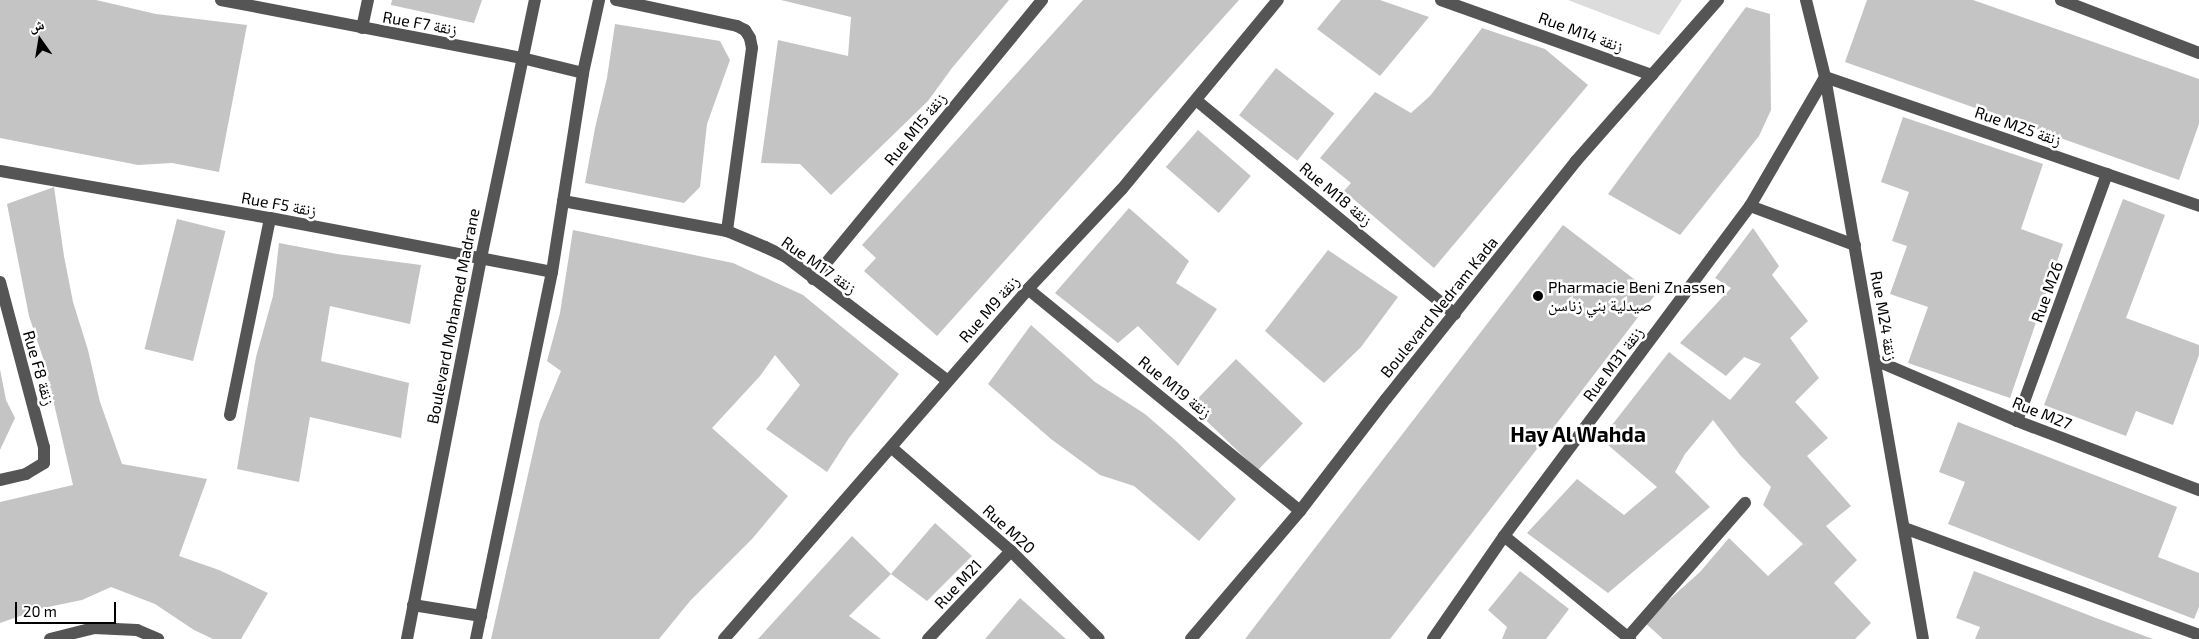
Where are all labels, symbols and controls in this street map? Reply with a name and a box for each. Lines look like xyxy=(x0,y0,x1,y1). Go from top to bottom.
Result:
street label: Rue F7 زنقة xyxy=(381,7,459,39)
street label: Rue M14 زنقة xyxy=(1536,8,1626,56)
north arrow xyxy=(15,15,65,65)
text: ش xyxy=(27,15,46,35)
street label: Rue M15 زنقة xyxy=(880,89,950,169)
street label: Rue M25 زنقة xyxy=(1972,102,2064,150)
street label: Rue M18 زنقة xyxy=(1296,158,1376,230)
street label: Rue F5 زنقة xyxy=(240,188,318,220)
street label: Boulevard Mohamed Madrane xyxy=(423,207,483,425)
street label: Rue M17 زنقة xyxy=(778,232,860,298)
street label: Boulevard Nedram Kada xyxy=(1376,233,1502,381)
street label: Rue M26 xyxy=(2027,259,2067,325)
street label: Rue M24 زنقة xyxy=(1867,269,1901,363)
street label: Rue M9 زنقة xyxy=(955,272,1023,346)
place label: Pharmacie Beni Znassen صيدلية بني زناسن xyxy=(1548,277,1725,315)
marker: Pharmacie Beni Znassen صيدلية بني زناسن xyxy=(1532,290,1544,302)
street label: Rue M31 زنقة xyxy=(1579,323,1647,405)
street label: Rue F8 زنقة xyxy=(19,328,59,408)
street label: Rue M19 زنقة xyxy=(1135,352,1215,422)
street label: Rue M27 xyxy=(2009,392,2075,434)
district label: Hay Al Wahda xyxy=(1509,421,1647,447)
street label: Rue M20 xyxy=(979,501,1039,557)
street label: Rue M21 xyxy=(930,555,986,613)
scale bar xyxy=(18,592,119,624)
text: 20 m xyxy=(23,602,57,620)

